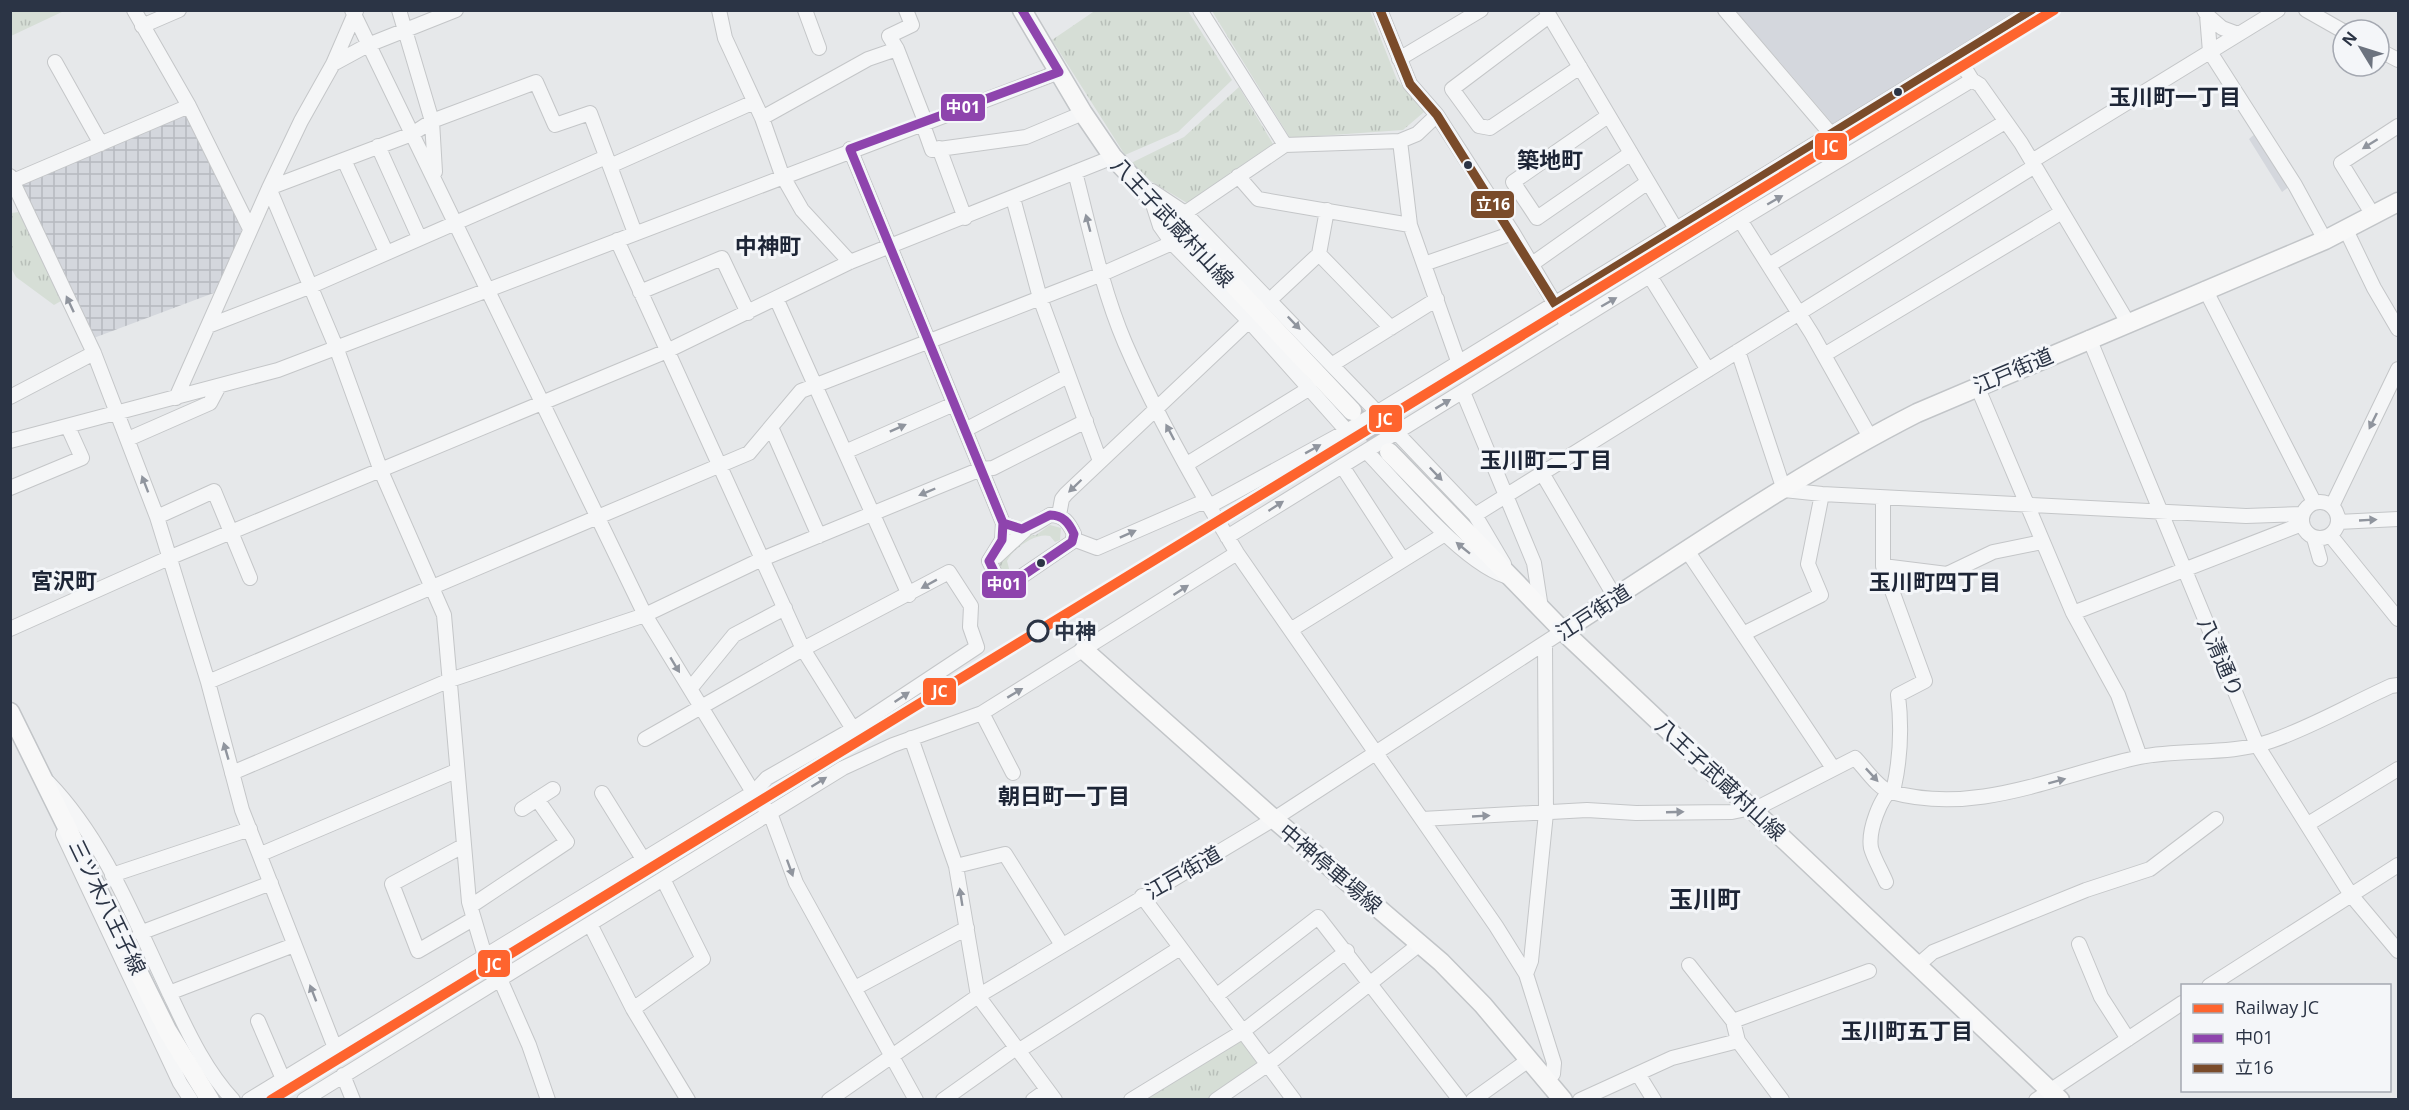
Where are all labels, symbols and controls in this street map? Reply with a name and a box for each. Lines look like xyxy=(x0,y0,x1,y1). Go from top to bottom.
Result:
north arrow xyxy=(2331,18,2391,78)
text: N xyxy=(2337,27,2362,51)
district label: 玉川町一丁目 xyxy=(2109,81,2241,111)
unlabelled marker xyxy=(1892,86,1904,98)
line badge: 中01 xyxy=(940,93,986,122)
text: 中01 xyxy=(946,96,980,118)
line badge: JC xyxy=(1814,132,1848,161)
text: JC xyxy=(1821,135,1839,157)
one-way arrow xyxy=(2362,139,2378,150)
district label: 築地町 xyxy=(1517,144,1583,174)
street label: 八王子武蔵村山線 xyxy=(1105,151,1241,293)
unlabelled marker xyxy=(1462,159,1474,171)
line badge: 立16 xyxy=(1470,190,1515,219)
text: 立16 xyxy=(1476,193,1510,215)
one-way arrow xyxy=(1767,194,1783,205)
one-way arrow xyxy=(1083,214,1093,232)
district label: 中神町 xyxy=(735,230,801,260)
one-way arrow xyxy=(66,295,75,312)
one-way arrow xyxy=(1601,297,1618,307)
one-way arrow xyxy=(1287,316,1301,331)
street label: 江戸街道 xyxy=(1969,341,2057,399)
one-way arrow xyxy=(1435,399,1452,409)
line badge: JC xyxy=(1368,404,1403,433)
text: JC xyxy=(1375,408,1393,430)
one-way arrow xyxy=(2368,413,2377,430)
one-way arrow xyxy=(890,423,908,433)
one-way arrow xyxy=(1165,423,1175,440)
one-way arrow xyxy=(1305,444,1322,454)
district label: 玉川町二丁目 xyxy=(1480,444,1612,474)
one-way arrow xyxy=(1429,467,1443,482)
one-way arrow xyxy=(139,475,149,493)
one-way arrow xyxy=(1068,479,1083,492)
one-way arrow xyxy=(918,488,936,497)
one-way arrow xyxy=(1268,500,1285,511)
one-way arrow xyxy=(2359,516,2378,525)
one-way arrow xyxy=(1119,529,1137,539)
one-way arrow xyxy=(1455,542,1471,555)
unlabelled marker xyxy=(1035,557,1047,569)
district label: 宮沢町 xyxy=(31,565,97,595)
district label: 玉川町四丁目 xyxy=(1869,566,2001,596)
line badge: 中01 xyxy=(981,570,1027,599)
text: 中01 xyxy=(987,573,1021,595)
street label: 江戸街道 xyxy=(1550,577,1636,647)
one-way arrow xyxy=(920,579,937,589)
one-way arrow xyxy=(1173,585,1189,596)
street label: 八清通り xyxy=(2192,613,2250,701)
place label: 中神 xyxy=(1054,617,1096,645)
marker: 中神 xyxy=(1027,620,1049,642)
one-way arrow xyxy=(670,657,681,673)
line badge: JC xyxy=(922,677,957,706)
text: JC xyxy=(930,680,948,702)
one-way arrow xyxy=(1007,687,1023,698)
one-way arrow xyxy=(894,691,910,702)
street label: 八王子武蔵村山線 xyxy=(1650,711,1792,847)
one-way arrow xyxy=(220,742,230,760)
one-way arrow xyxy=(1864,768,1878,782)
one-way arrow xyxy=(2047,775,2066,785)
one-way arrow xyxy=(811,777,827,788)
district label: 朝日町一丁目 xyxy=(998,780,1130,810)
one-way arrow xyxy=(1666,807,1685,816)
one-way arrow xyxy=(1471,812,1490,821)
street label: 中神停車場線 xyxy=(1274,817,1388,919)
street label: 三ツ木八王子線 xyxy=(63,835,153,979)
street label: 江戸街道 xyxy=(1140,839,1226,905)
one-way arrow xyxy=(786,859,796,877)
district label: 玉川町 xyxy=(1669,882,1741,915)
one-way arrow xyxy=(957,888,966,907)
line badge: JC xyxy=(477,949,511,978)
text: JC xyxy=(484,953,502,975)
one-way arrow xyxy=(308,984,317,1002)
legend xyxy=(2181,984,2391,1092)
text: Railway JC xyxy=(2235,995,2319,1019)
district label: 玉川町五丁目 xyxy=(1841,1015,1973,1045)
text: 中01 xyxy=(2235,1025,2274,1049)
text: 立16 xyxy=(2235,1055,2274,1079)

